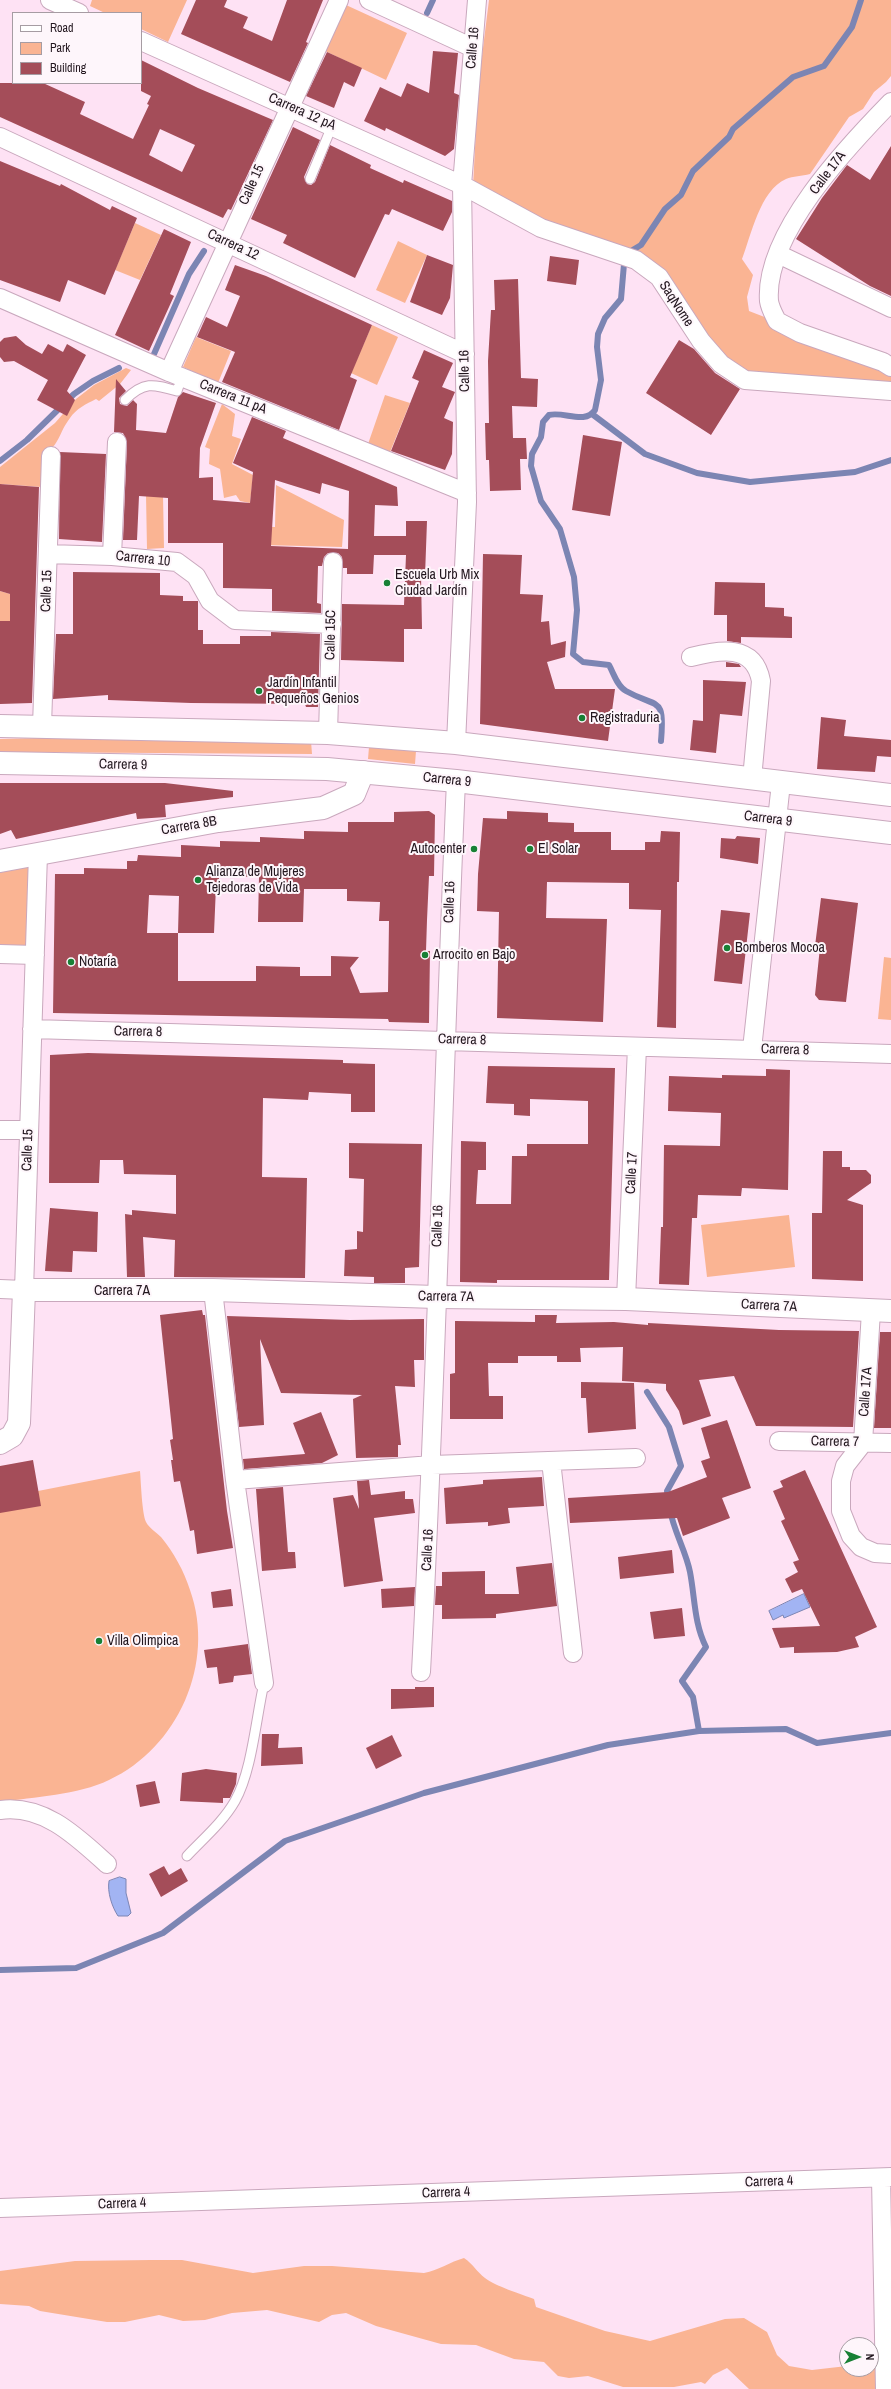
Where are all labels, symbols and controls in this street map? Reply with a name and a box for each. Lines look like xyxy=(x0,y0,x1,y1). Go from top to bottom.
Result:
legend xyxy=(12,12,142,84)
text: Road xyxy=(50,20,74,36)
street label: Calle 16 xyxy=(463,26,483,70)
text: Park xyxy=(50,40,70,56)
text: Building xyxy=(50,60,86,76)
street label: Carrera 12 pA xyxy=(266,90,338,134)
street label: Calle 17A xyxy=(806,148,850,198)
street label: Calle 15 xyxy=(236,162,268,208)
street label: Carrera 12 xyxy=(205,226,261,264)
street label: SaqNome xyxy=(655,278,697,330)
street label: Calle 16 xyxy=(456,350,474,392)
street label: Carrera 11 pA xyxy=(197,376,269,418)
street label: Carrera 10 xyxy=(115,548,171,570)
place label: Escuela Urb Mix Ciudad Jardín xyxy=(395,567,479,600)
street label: Calle 15 xyxy=(38,570,56,612)
marker: Escuela Urb Mix Ciudad Jardín xyxy=(382,578,392,588)
street label: Calle 15C xyxy=(322,610,340,660)
place label: Jardín Infantil Pequeños Genios xyxy=(267,675,359,708)
marker: Jardín Infantil Pequeños Genios xyxy=(254,686,264,696)
place label: Registraduria xyxy=(590,710,660,726)
marker: Registraduria xyxy=(577,713,587,723)
street label: Carrera 9 xyxy=(99,756,147,774)
street label: Carrera 9 xyxy=(422,769,472,791)
street label: Carrera 9 xyxy=(743,808,793,830)
street label: Carrera 8B xyxy=(160,813,218,839)
place label: Autocenter xyxy=(410,841,466,857)
place label: El Solar xyxy=(538,841,578,857)
marker: Autocenter xyxy=(469,844,479,854)
marker: El Solar xyxy=(525,844,535,854)
place label: Alianza de Mujeres Tejedoras de Vida xyxy=(206,864,304,896)
marker: Alianza de Mujeres Tejedoras de Vida xyxy=(193,875,203,885)
street label: Calle 16 xyxy=(441,881,459,923)
place label: Bomberos Mocoa xyxy=(735,940,825,956)
marker: Bomberos Mocoa xyxy=(722,943,732,953)
place label: Arrocito en Bajo xyxy=(433,947,515,963)
marker: Arrocito en Bajo xyxy=(420,950,430,960)
place label: Notaría xyxy=(79,954,117,970)
marker: Notaría xyxy=(66,957,76,967)
street label: Carrera 8 xyxy=(114,1023,162,1041)
street label: Carrera 8 xyxy=(437,1031,487,1049)
street label: Carrera 8 xyxy=(760,1041,810,1059)
street label: Calle 15 xyxy=(19,1129,37,1171)
street label: Calle 17 xyxy=(623,1152,641,1194)
street label: Calle 16 xyxy=(429,1205,447,1247)
street label: Carrera 7A xyxy=(94,1283,150,1299)
street label: Carrera 7A xyxy=(418,1288,474,1306)
street label: Carrera 7A xyxy=(741,1296,797,1316)
street label: Calle 17A xyxy=(856,1367,876,1417)
street label: Carrera 7 xyxy=(811,1433,859,1451)
street label: Calle 16 xyxy=(419,1529,437,1571)
place label: Villa Olimpica xyxy=(107,1633,178,1649)
marker: Villa Olimpica xyxy=(94,1636,104,1646)
street label: Carrera 4 xyxy=(744,2173,794,2191)
street label: Carrera 4 xyxy=(421,2184,471,2202)
street label: Carrera 4 xyxy=(97,2195,147,2213)
north arrow xyxy=(839,2337,879,2377)
text: N xyxy=(863,2354,877,2360)

